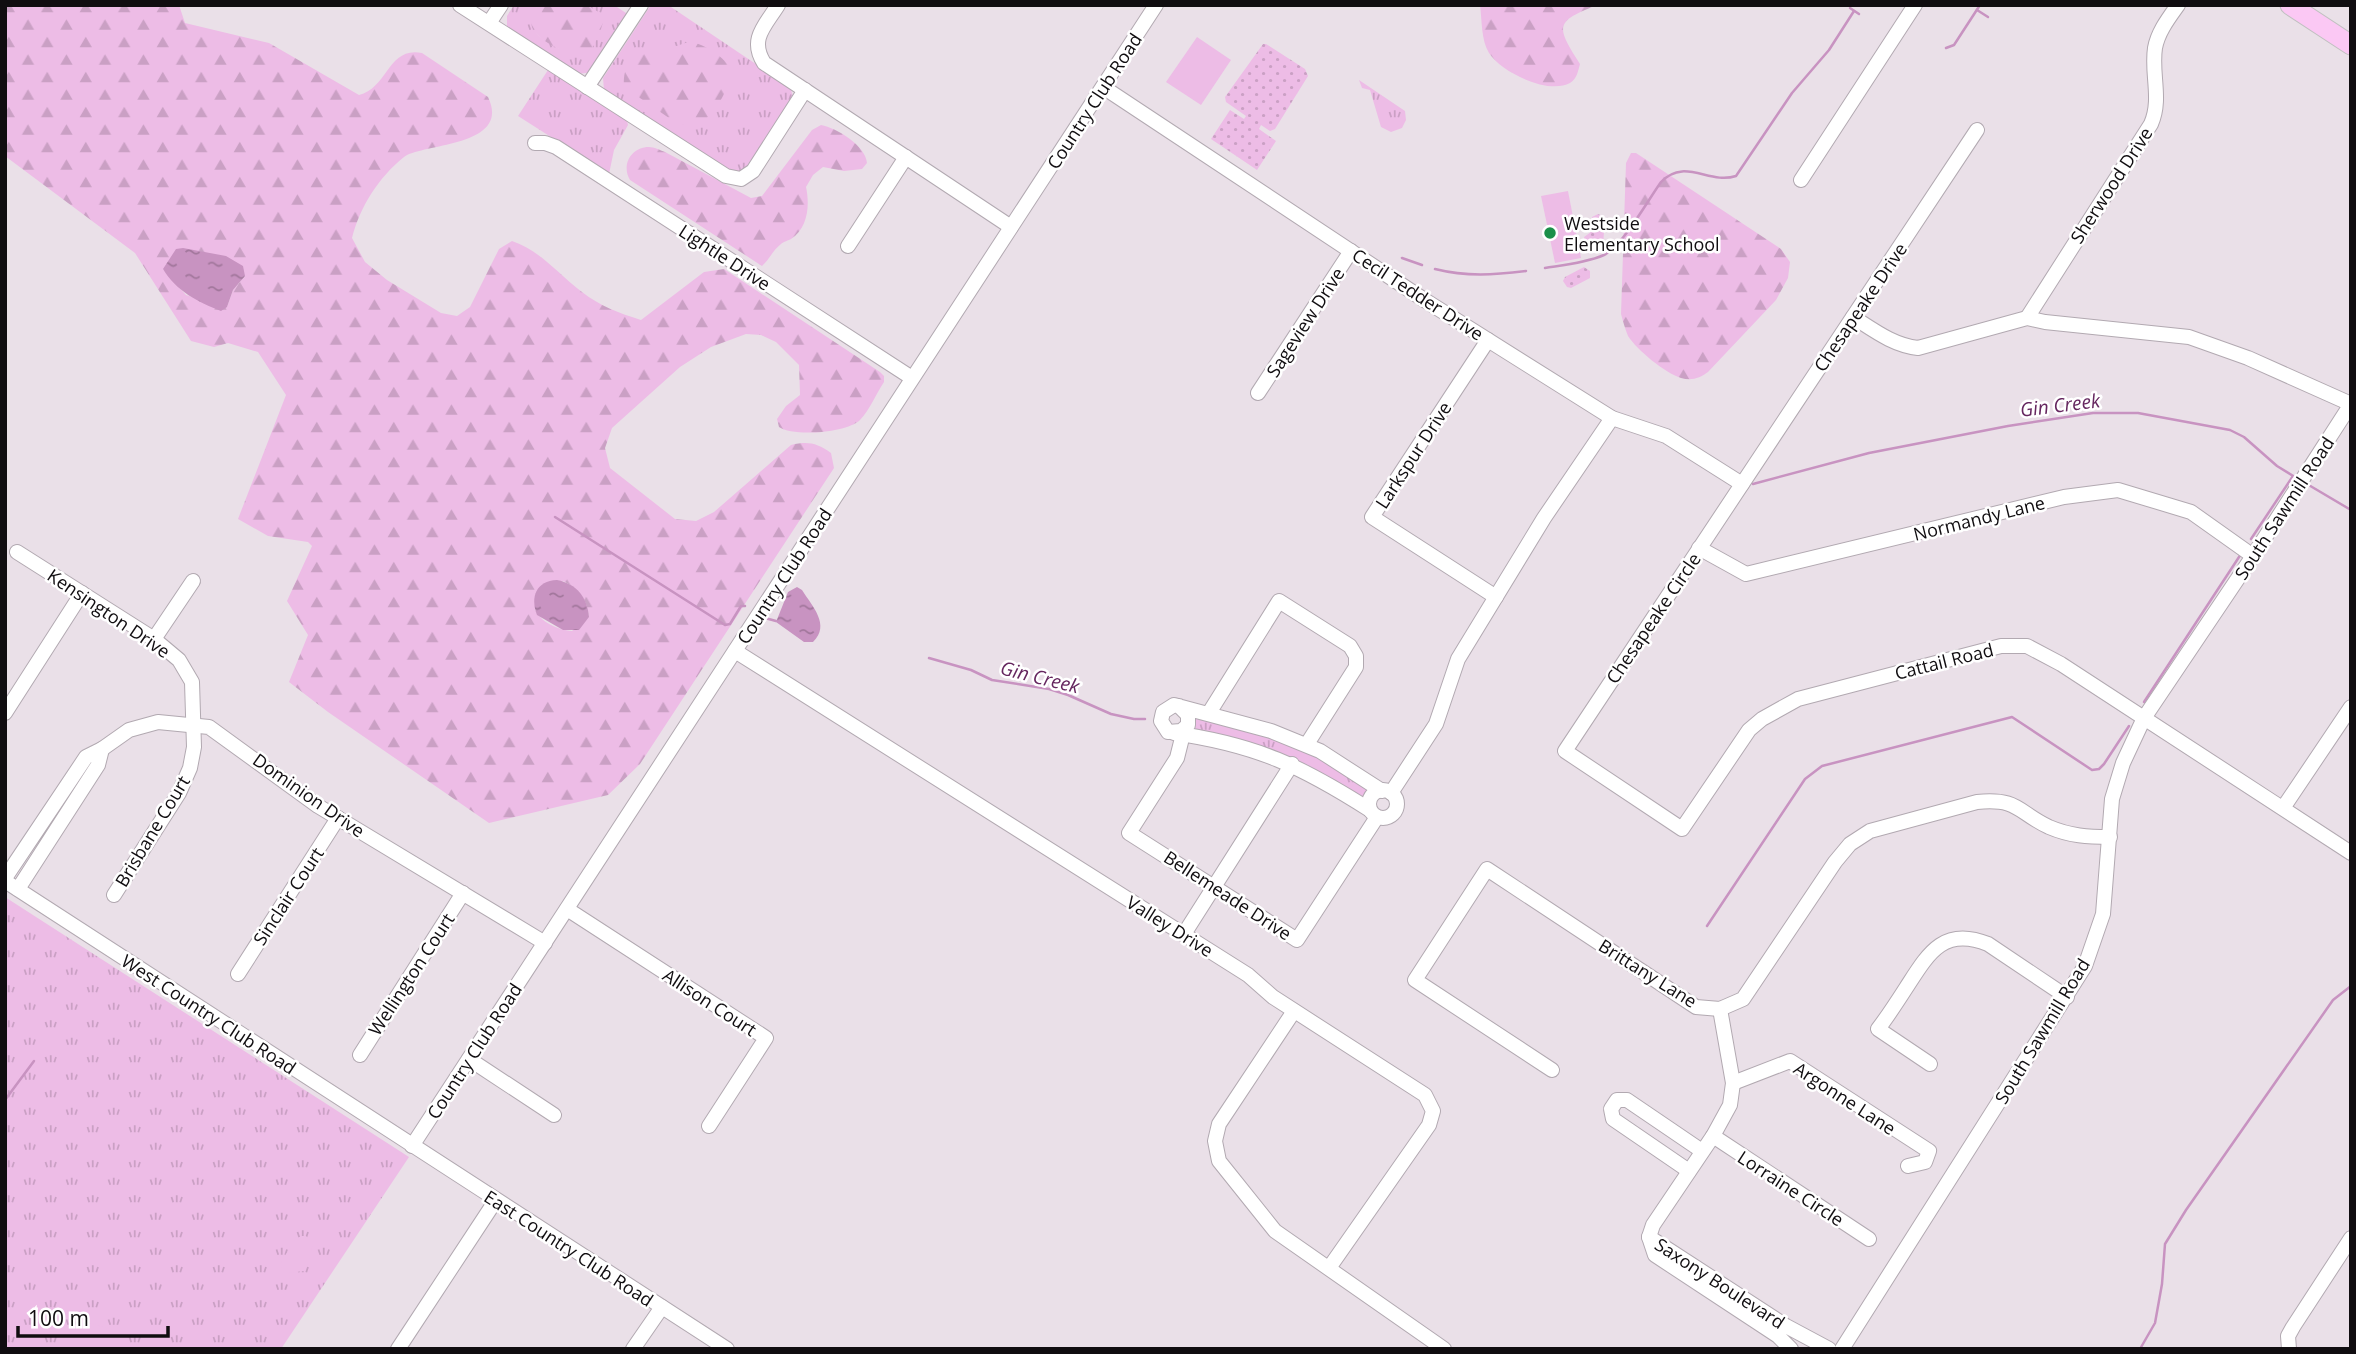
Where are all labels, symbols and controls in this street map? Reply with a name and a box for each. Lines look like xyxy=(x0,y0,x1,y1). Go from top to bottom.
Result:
street label: Country Club Road xyxy=(1041,29,1147,173)
street label: Sherwood Drive xyxy=(2065,122,2157,248)
place label: Westside Elementary School xyxy=(1564,211,1720,256)
street label: Lightle Drive xyxy=(675,218,775,296)
marker: Westside Elementary School xyxy=(1542,225,1558,241)
street label: Chesapeake Drive xyxy=(1808,238,1912,376)
street label: Cecil Tedder Drive xyxy=(1348,243,1488,345)
street label: Sageview Drive xyxy=(1261,263,1349,381)
water label: Gin Creek xyxy=(2018,387,2102,423)
street label: Larkspur Drive xyxy=(1369,397,1457,513)
street label: South Sawmill Road xyxy=(2229,432,2339,584)
street label: Normandy Lane xyxy=(1911,490,2047,546)
street label: Country Club Road xyxy=(731,504,837,648)
street label: Chesapeake Circle xyxy=(1600,548,1706,688)
street label: Kensington Drive xyxy=(43,563,175,663)
street label: Cattail Road xyxy=(1892,637,1996,685)
water label: Gin Creek xyxy=(998,655,1083,700)
street label: Dominion Drive xyxy=(248,748,370,842)
street label: Brisbane Court xyxy=(109,771,195,891)
street label: Sinclair Court xyxy=(247,842,329,950)
street label: Bellemeade Drive xyxy=(1160,845,1296,945)
street label: Valley Drive xyxy=(1122,890,1218,962)
street label: Wellington Court xyxy=(363,908,459,1040)
street label: Brittany Lane xyxy=(1594,933,1702,1013)
street label: West Country Club Road xyxy=(117,948,301,1080)
street label: South Sawmill Road xyxy=(1989,954,2095,1108)
street label: Allison Court xyxy=(659,963,761,1041)
street label: Country Club Road xyxy=(421,979,527,1123)
street label: Argonne Lane xyxy=(1790,1056,1900,1140)
street label: Lorraine Circle xyxy=(1733,1145,1849,1231)
street label: East Country Club Road xyxy=(480,1184,658,1312)
street label: Saxony Boulevard xyxy=(1650,1232,1790,1334)
scale bar xyxy=(18,1294,168,1338)
text: 100 m xyxy=(28,1304,89,1332)

